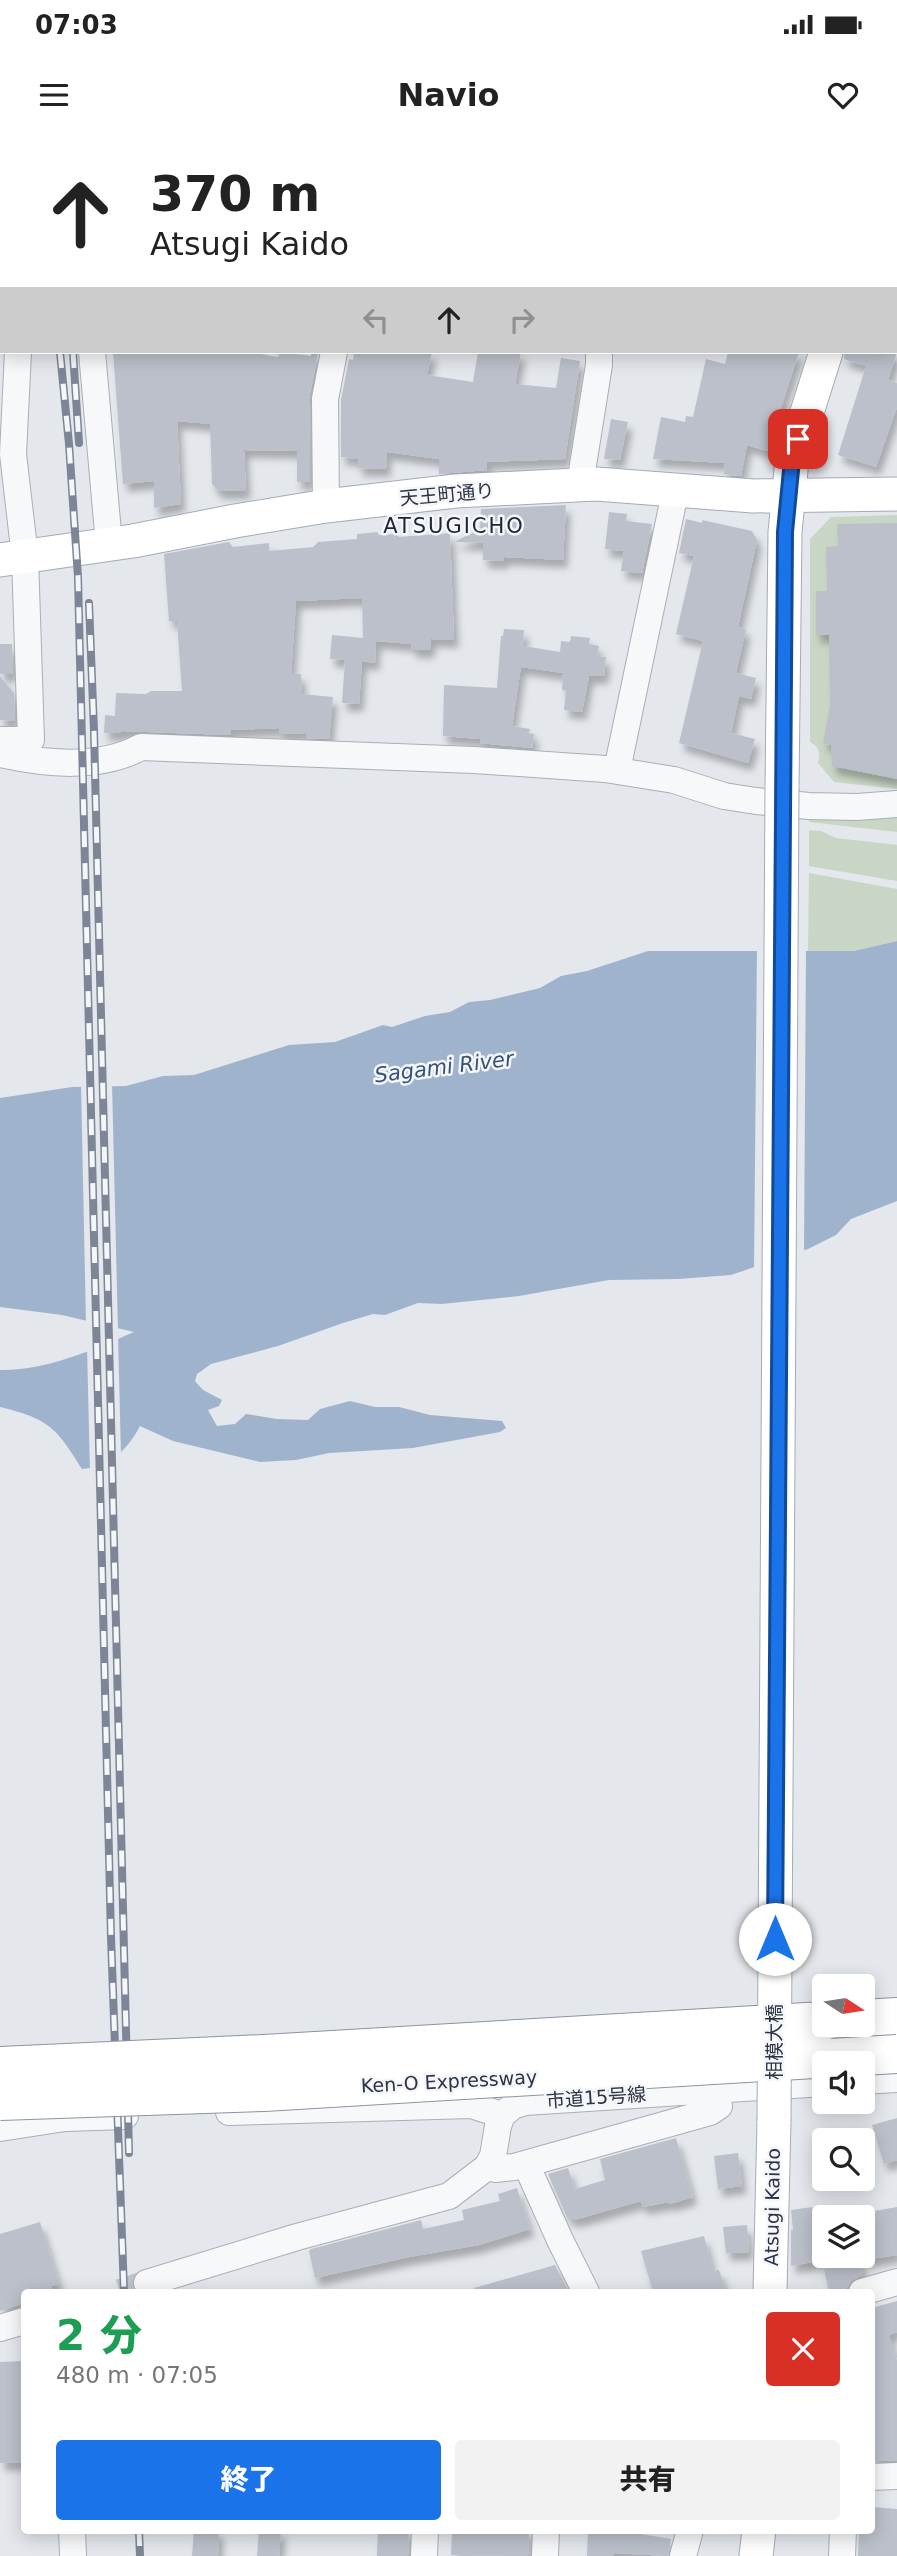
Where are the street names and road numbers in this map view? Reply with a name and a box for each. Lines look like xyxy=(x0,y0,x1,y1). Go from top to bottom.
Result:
street label: 天王町通り xyxy=(399,479,495,509)
street label: 相模大橋 xyxy=(763,2004,785,2080)
street label: Ken-O Expressway xyxy=(360,2065,538,2097)
street label: 市道15号線 xyxy=(545,2083,647,2111)
street label: Atsugi Kaido xyxy=(760,2148,784,2266)

